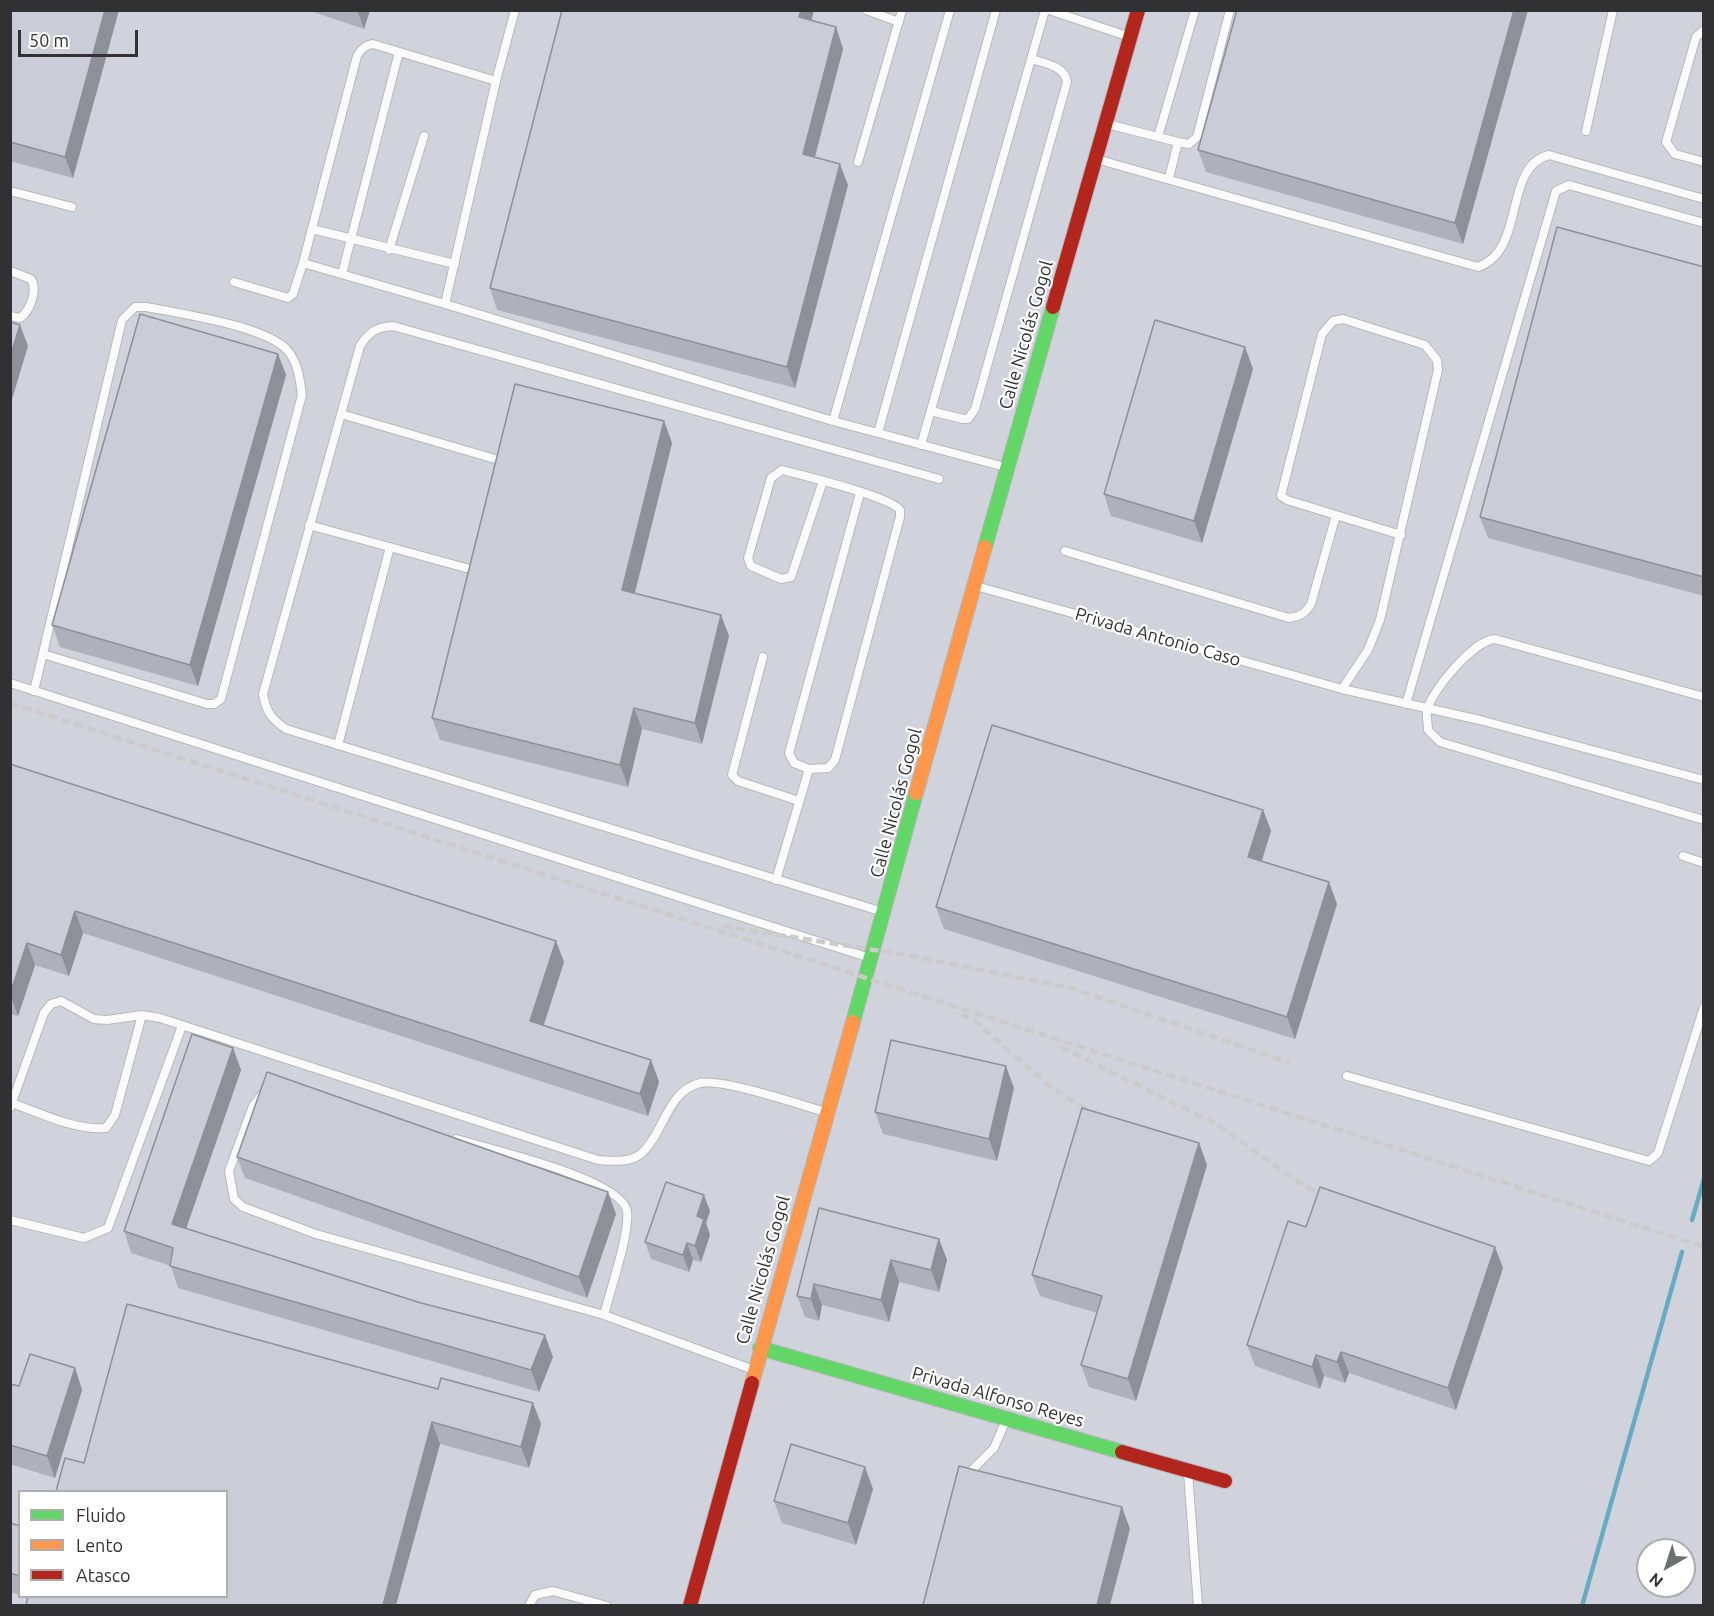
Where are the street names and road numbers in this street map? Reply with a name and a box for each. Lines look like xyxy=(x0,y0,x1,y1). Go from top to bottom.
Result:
street label: Calle Nicolás Gogol xyxy=(994,258,1058,412)
street label: Privada Antonio Caso xyxy=(1073,603,1243,671)
street label: Calle Nicolás Gogol xyxy=(866,726,926,880)
street label: Calle Nicolás Gogol xyxy=(731,1193,795,1347)
street label: Privada Alfonso Reyes xyxy=(910,1362,1086,1432)

